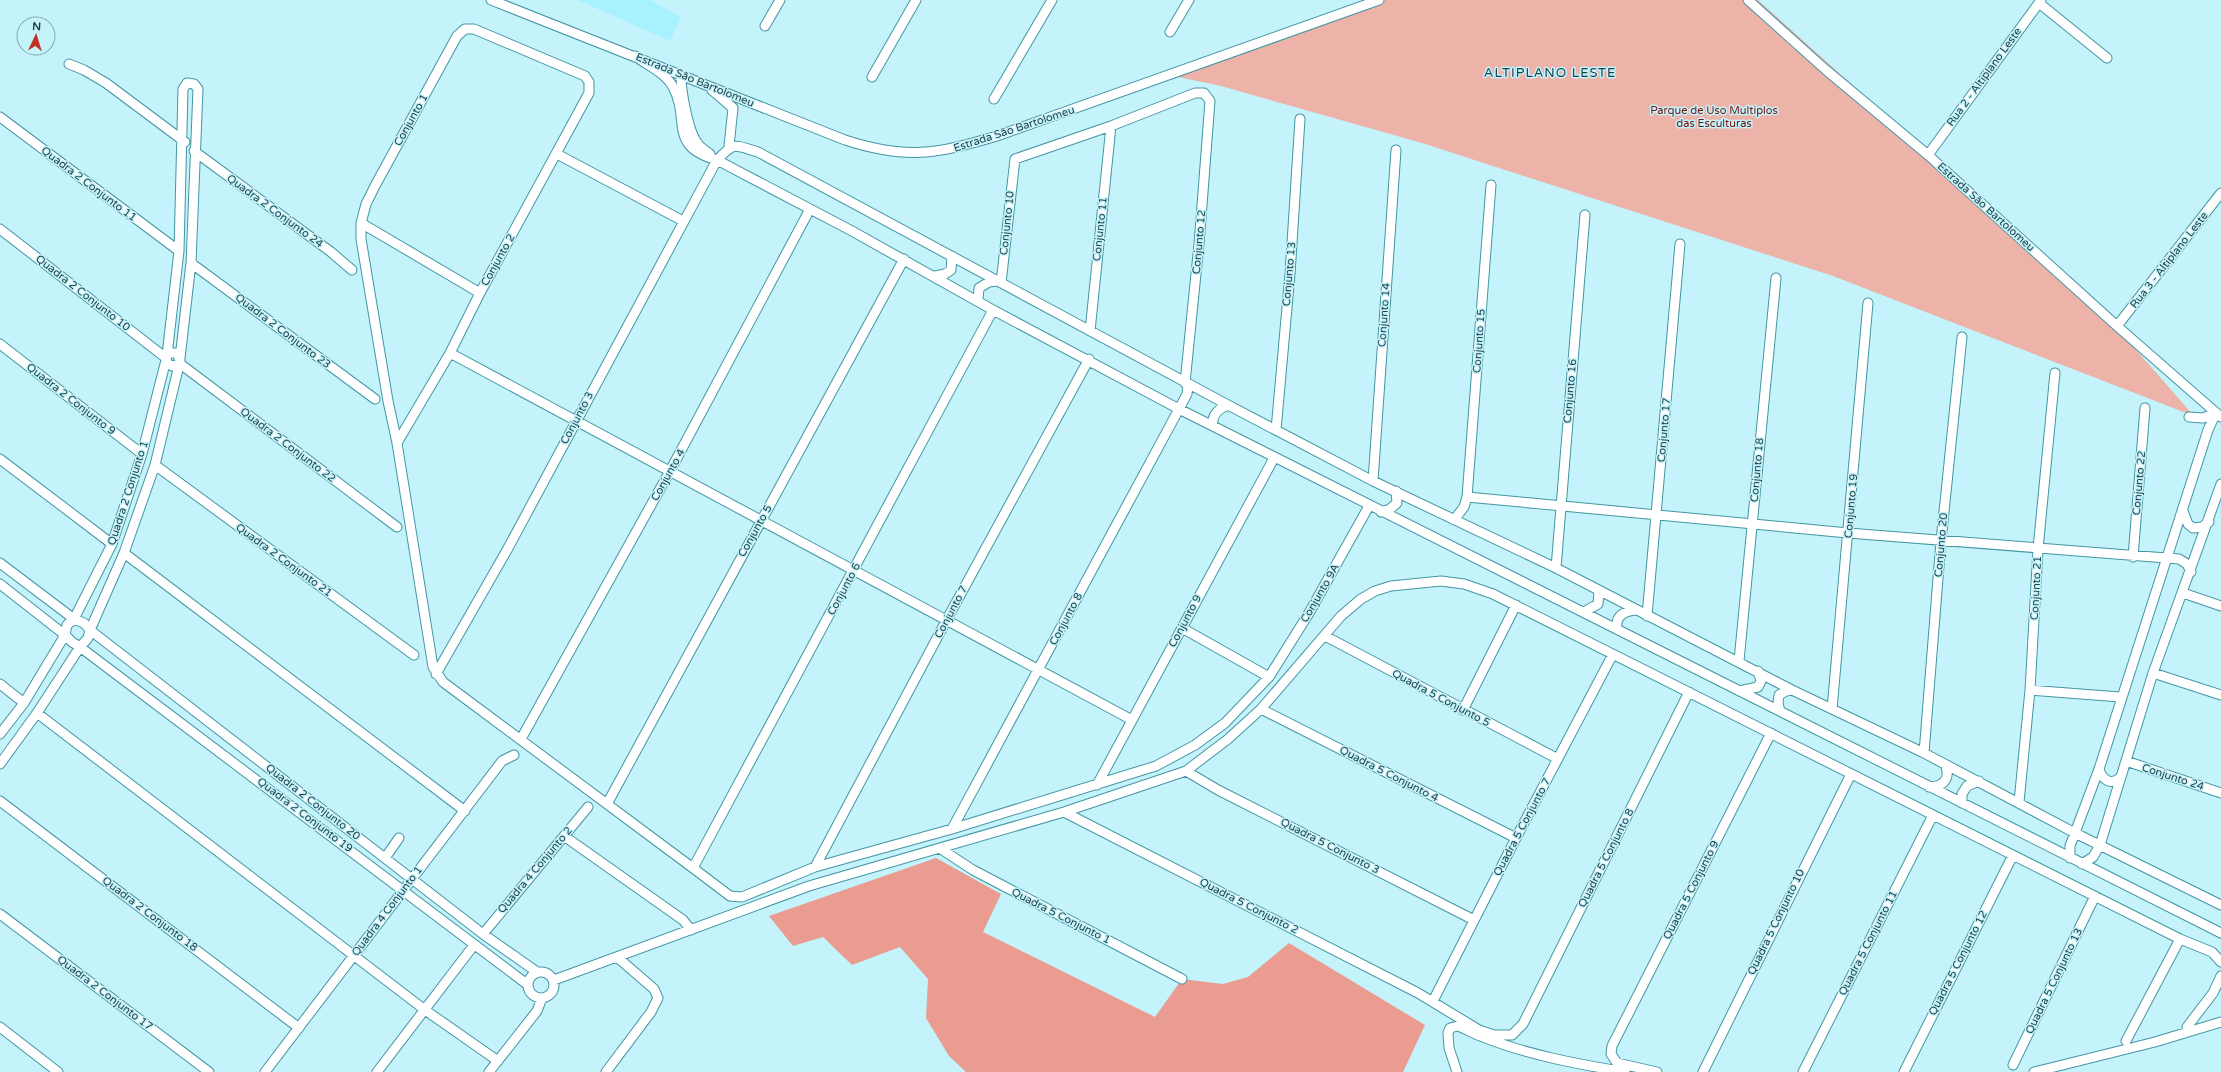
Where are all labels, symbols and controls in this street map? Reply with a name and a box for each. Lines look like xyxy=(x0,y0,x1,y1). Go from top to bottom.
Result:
north arrow xyxy=(16,16,56,56)
text: N xyxy=(32,20,42,33)
street label: Rua 2 - Altiplano Leste xyxy=(1944,25,2024,129)
street label: Estrada São Bartolomeu xyxy=(634,50,756,110)
district label: ALTIPLANO LESTE xyxy=(1484,65,1616,81)
street label: Conjunto 1 xyxy=(391,92,431,148)
street label: Estrada São Bartolomeu xyxy=(952,103,1076,155)
park label: Parque de Uso Multiplos das Esculturas xyxy=(1650,104,1778,130)
street label: Quadra 2 Conjunto 11 xyxy=(39,144,139,224)
street label: Estrada São Bartolomeu xyxy=(1935,160,2037,254)
street label: Quadra 2 Conjunto 24 xyxy=(224,172,326,250)
street label: Conjunto 10 xyxy=(997,190,1017,256)
street label: Conjunto 11 xyxy=(1090,196,1110,262)
street label: Conjunto 12 xyxy=(1190,209,1208,275)
street label: Rua 3 - Altiplano Leste xyxy=(2127,209,2211,311)
street label: Conjunto 2 xyxy=(478,232,518,288)
street label: Conjunto 13 xyxy=(1280,241,1298,307)
street label: Quadra 2 Conjunto 10 xyxy=(33,252,133,334)
street label: Conjunto 14 xyxy=(1375,282,1393,348)
street label: Quadra 2 Conjunto 23 xyxy=(233,291,333,371)
street label: Conjunto 15 xyxy=(1470,308,1488,374)
street label: Conjunto 16 xyxy=(1561,358,1579,424)
street label: Quadra 2 Conjunto 9 xyxy=(24,360,118,438)
street label: Conjunto 3 xyxy=(558,389,596,446)
street label: Conjunto 17 xyxy=(1655,397,1673,463)
street label: Quadra 2 Conjunto 22 xyxy=(238,405,338,485)
street label: Conjunto 18 xyxy=(1748,437,1766,503)
street label: Quadra 2 Conjunto 1 xyxy=(105,439,151,547)
street label: Conjunto 4 xyxy=(648,447,688,503)
street label: Conjunto 22 xyxy=(2130,450,2148,516)
street label: Conjunto 19 xyxy=(1842,473,1860,539)
street label: Conjunto 5 xyxy=(735,503,775,559)
street label: Conjunto 20 xyxy=(1932,512,1950,578)
street label: Quadra 2 Conjunto 21 xyxy=(233,521,335,599)
street label: Conjunto 21 xyxy=(2028,556,2044,620)
street label: Conjunto 6 xyxy=(825,560,863,617)
street label: Conjunto 9A xyxy=(1298,561,1342,625)
street label: Conjunto 7 xyxy=(932,583,970,640)
street label: Conjunto 8 xyxy=(1047,590,1085,647)
street label: Conjunto 9 xyxy=(1166,592,1204,649)
street label: Quadra 5 Conjunto 5 xyxy=(1390,667,1492,729)
street label: Quadra 5 Conjunto 4 xyxy=(1337,743,1441,805)
street label: Quadra 2 Conjunto 20 xyxy=(263,761,363,843)
street label: Conjunto 24 xyxy=(2140,761,2206,793)
street label: Quadra 2 Conjunto 19 xyxy=(255,775,355,855)
street label: Quadra 5 Conjunto 7 xyxy=(1491,776,1553,878)
street label: Quadra 5 Conjunto 8 xyxy=(1575,806,1637,910)
street label: Quadra 5 Conjunto 3 xyxy=(1278,815,1382,877)
street label: Quadra 4 Conjunto 2 xyxy=(495,824,575,916)
street label: Quadra 5 Conjunto 9 xyxy=(1660,838,1722,942)
street label: Quadra 4 Conjunto 1 xyxy=(349,863,425,959)
street label: Quadra 5 Conjunto 10 xyxy=(1745,867,1807,977)
street label: Quadra 2 Conjunto 18 xyxy=(100,874,200,954)
street label: Quadra 5 Conjunto 2 xyxy=(1197,875,1301,937)
street label: Quadra 5 Conjunto 1 xyxy=(1009,885,1113,947)
street label: Quadra 5 Conjunto 11 xyxy=(1836,888,1900,998)
street label: Quadra 5 Conjunto 12 xyxy=(1926,908,1990,1018)
street label: Quadra 5 Conjunto 13 xyxy=(2023,926,2085,1036)
street label: Quadra 2 Conjunto 17 xyxy=(55,953,155,1033)

